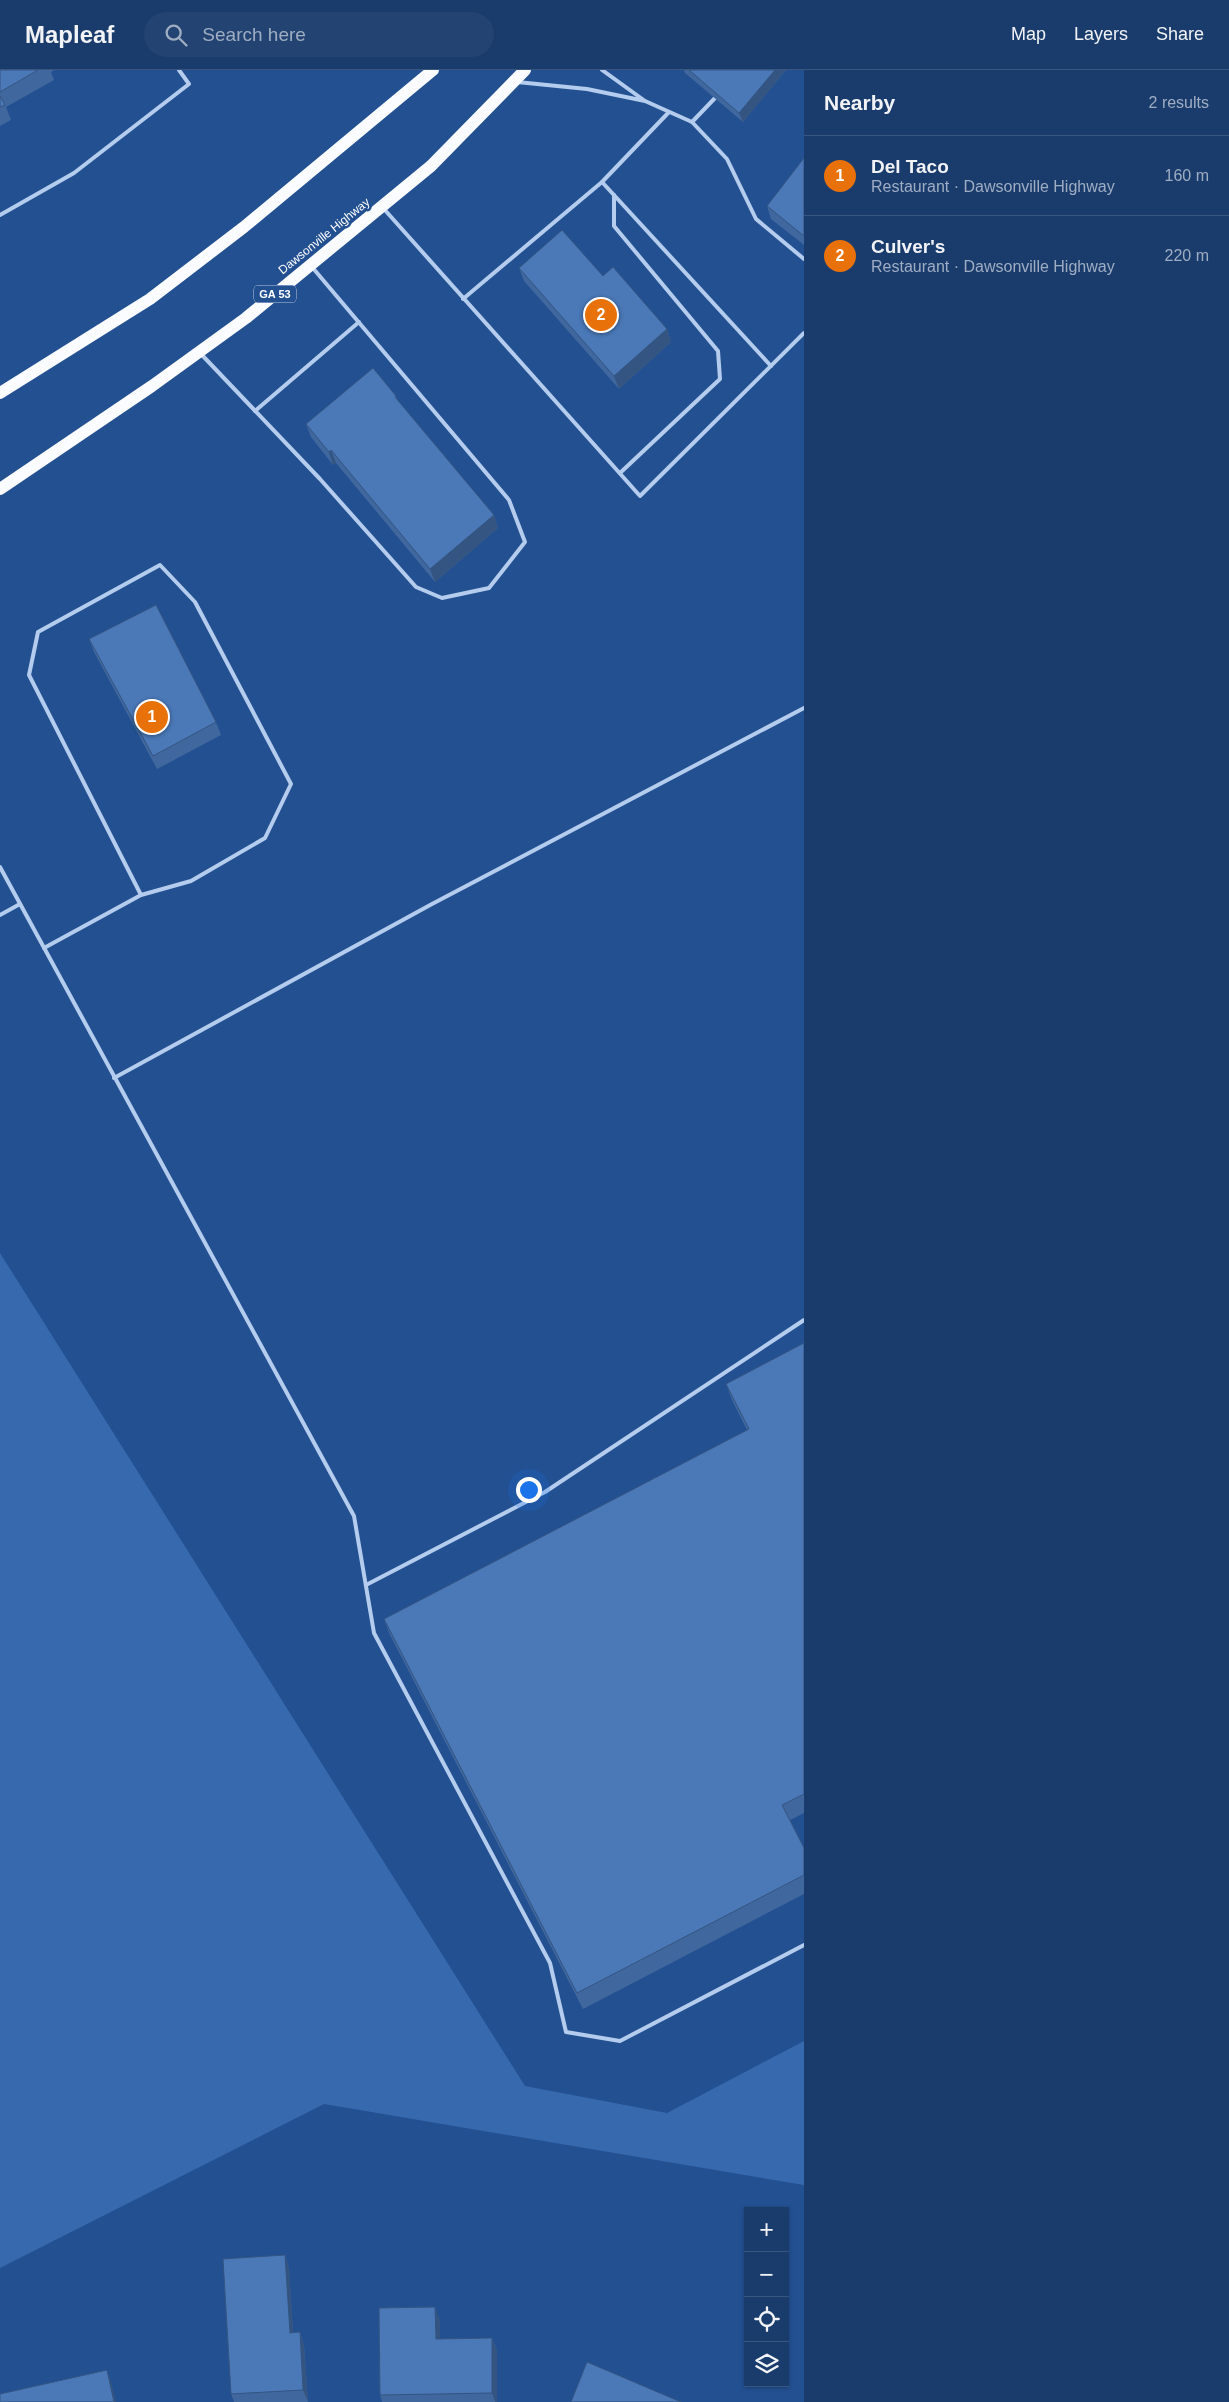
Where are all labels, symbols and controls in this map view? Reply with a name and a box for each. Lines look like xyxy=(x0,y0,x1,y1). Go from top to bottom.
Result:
search box xyxy=(144,12,494,57)
text: Mapleaf xyxy=(25,21,114,48)
icon: search xyxy=(162,21,190,49)
text: Search here xyxy=(202,24,306,45)
text: Map xyxy=(1011,24,1046,44)
text: Layers xyxy=(1074,24,1128,44)
text: Share xyxy=(1156,24,1204,44)
text: Nearby xyxy=(824,91,895,114)
text: 2 results xyxy=(1149,94,1209,111)
text: Del Taco xyxy=(871,156,949,177)
text: 1 xyxy=(836,167,844,184)
text: 160 m xyxy=(1165,167,1209,184)
text: Restaurant · Dawsonville Highway xyxy=(871,178,1115,195)
street label: Dawsonville Highway xyxy=(276,195,372,277)
text: Culver's xyxy=(871,236,945,257)
text: 2 xyxy=(836,247,844,264)
text: 220 m xyxy=(1165,247,1209,264)
text: Restaurant · Dawsonville Highway xyxy=(871,258,1115,275)
road number: GA 53 xyxy=(254,285,296,302)
pin: 2 xyxy=(585,296,617,334)
pin: 1 xyxy=(136,698,168,736)
your location xyxy=(516,1477,542,1503)
map controls xyxy=(744,2207,789,2387)
button: + xyxy=(744,2207,789,2252)
button: − xyxy=(744,2252,789,2297)
button: locate xyxy=(744,2297,789,2342)
button: layers xyxy=(744,2342,789,2387)

